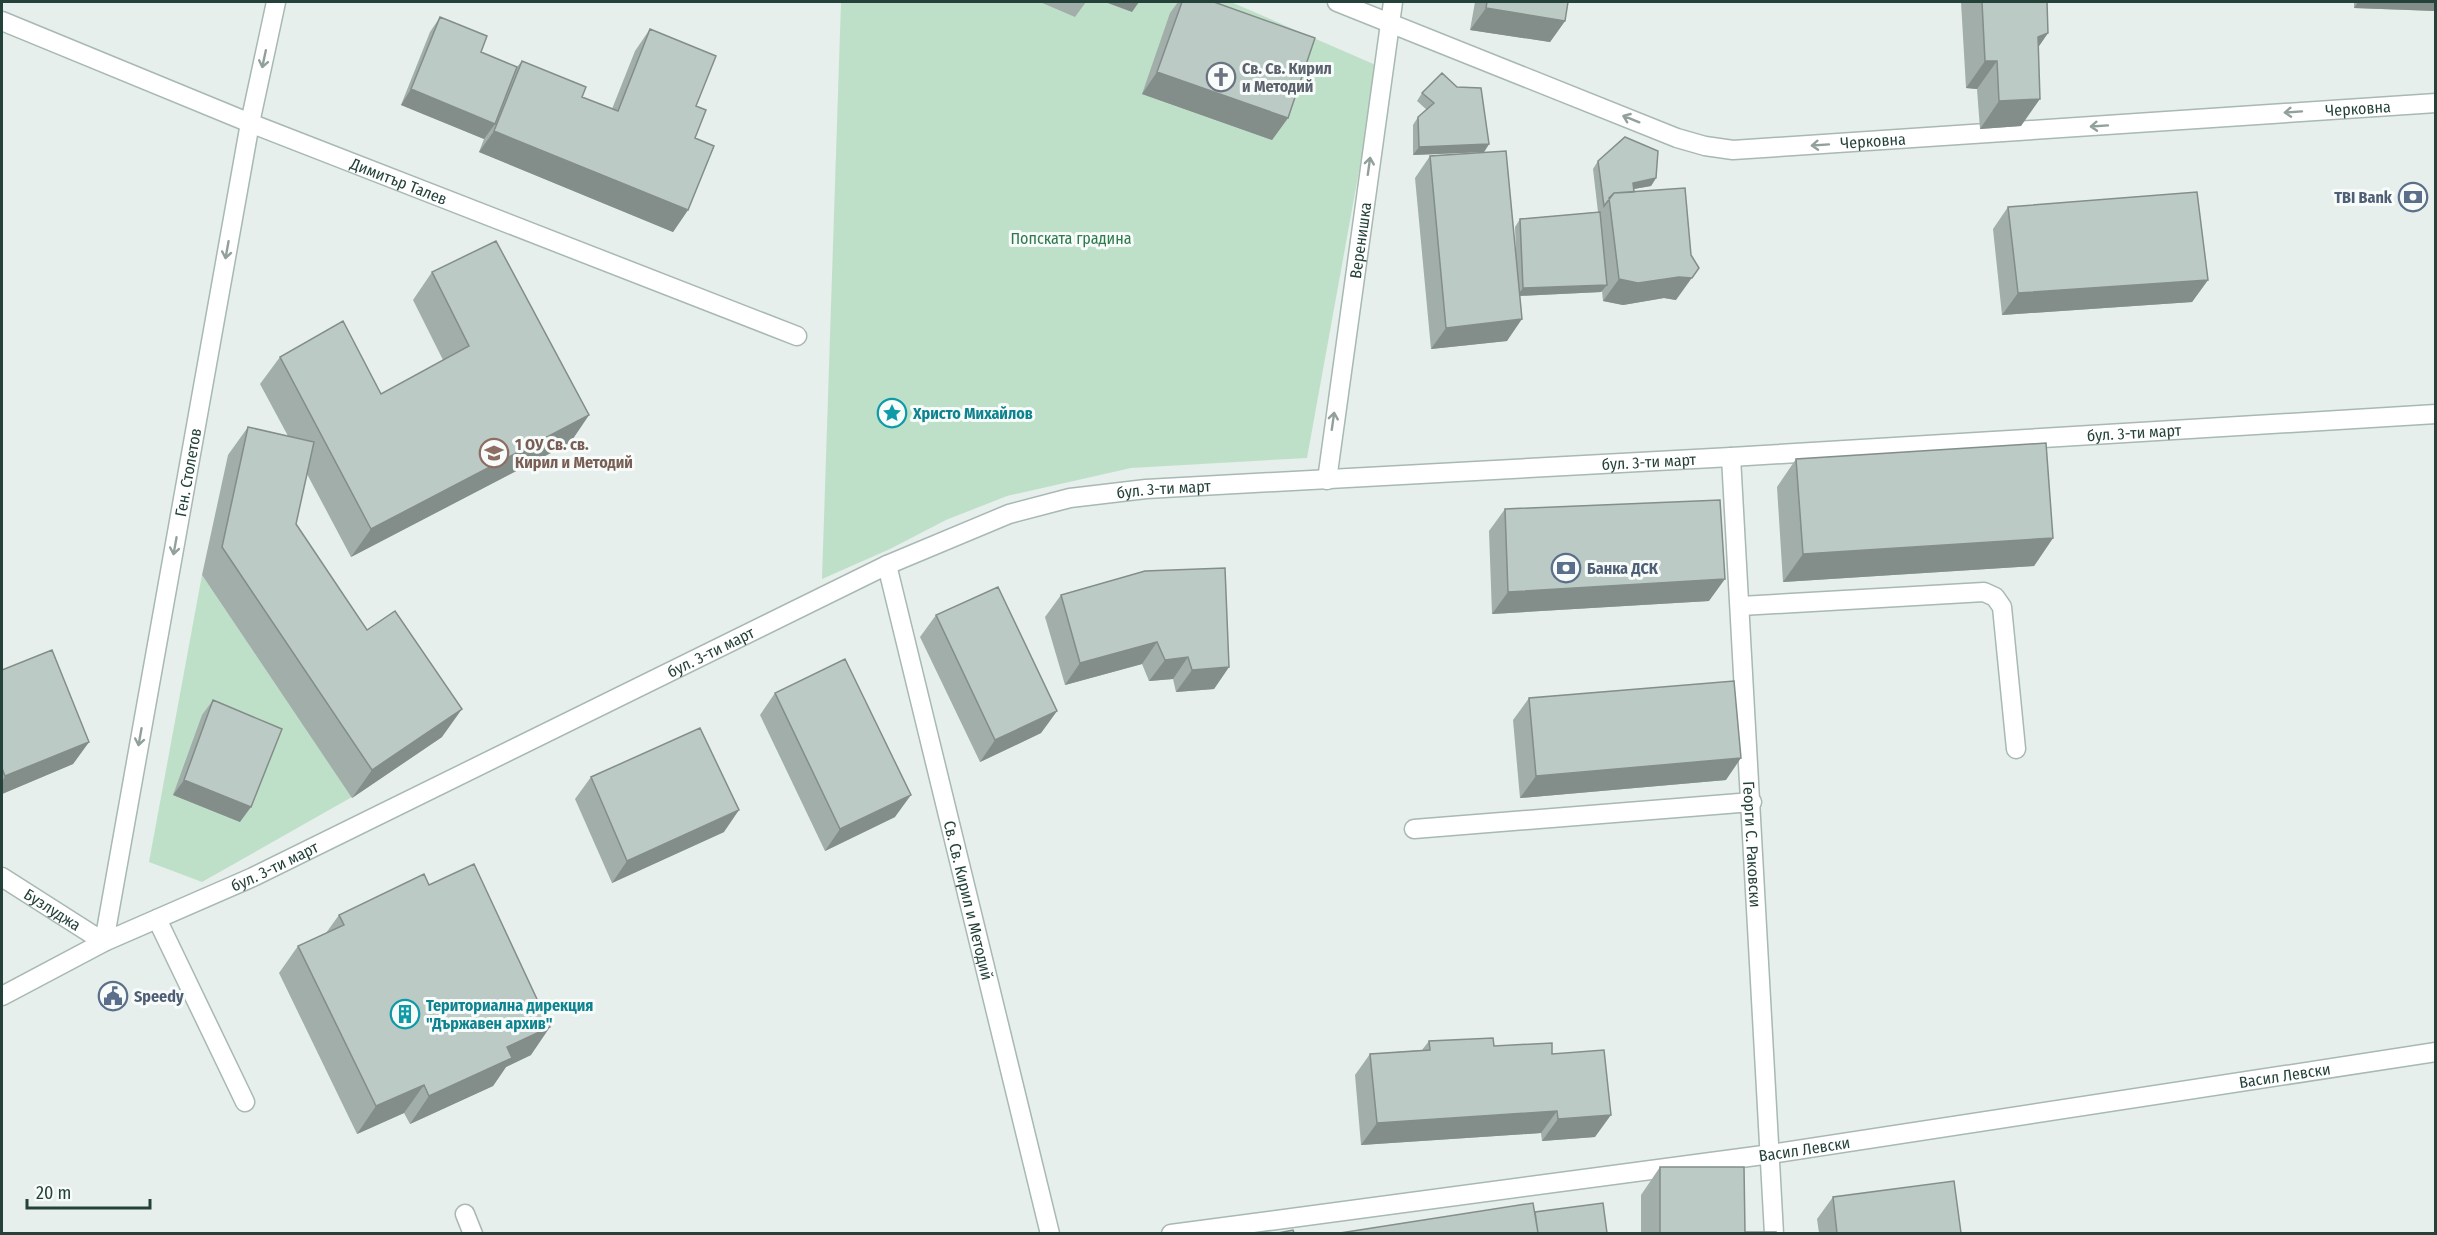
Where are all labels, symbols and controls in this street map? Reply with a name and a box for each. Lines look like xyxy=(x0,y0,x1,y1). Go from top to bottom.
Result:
one-way arrow xyxy=(258,48,269,68)
place label: Св. Св. Кирил и Методий xyxy=(1242,59,1332,96)
church icon: Св. Св. Кирил и Методий xyxy=(1205,61,1237,93)
street label: Черковна xyxy=(2325,97,2391,120)
one-way arrow xyxy=(2284,107,2304,118)
one-way arrow xyxy=(1622,113,1640,124)
one-way arrow xyxy=(2089,120,2109,131)
street label: Черковна xyxy=(1840,129,1907,153)
one-way arrow xyxy=(1811,139,1831,150)
street label: Димитър Талев xyxy=(347,154,450,209)
one-way arrow xyxy=(1363,157,1374,176)
bank icon: TBI Bank xyxy=(2397,181,2429,213)
place label: TBI Bank xyxy=(2334,188,2393,207)
street label: Веренишка xyxy=(1346,201,1375,280)
park label: Попската градина xyxy=(1010,229,1132,248)
one-way arrow xyxy=(221,240,232,260)
place icon: Христо Михайлов xyxy=(876,397,908,429)
place label: Христо Михайлов xyxy=(912,404,1033,423)
one-way arrow xyxy=(1327,412,1338,432)
street label: бул. 3-ти март xyxy=(2086,421,2182,445)
street label: Ген. Столетов xyxy=(171,427,205,518)
place label: 1 ОУ Св. св. Кирил и Методий xyxy=(515,435,633,472)
school or university icon: 1 ОУ Св. св. Кирил и Методий xyxy=(478,437,510,469)
street label: бул. 3-ти март xyxy=(1601,450,1697,474)
street label: бул. 3-ти март xyxy=(1115,476,1212,502)
one-way arrow xyxy=(169,535,180,555)
bank icon: Банка ДСК xyxy=(1550,552,1582,584)
place label: Банка ДСК xyxy=(1587,559,1659,578)
street label: бул. 3-ти март xyxy=(664,623,758,682)
one-way arrow xyxy=(135,727,146,747)
street label: Георги С. Раковски xyxy=(1739,781,1765,908)
street label: Св. Св. Кирил и Методий xyxy=(940,819,997,982)
street label: бул. 3-ти март xyxy=(228,837,322,895)
street label: Бузлуджа xyxy=(20,885,84,935)
public building icon: Speedy xyxy=(97,980,129,1012)
place label: Speedy xyxy=(134,987,184,1006)
place label: Териториална дирекция "Държавен архив" xyxy=(426,996,593,1033)
building icon: Териториална дирекция "Държавен архив" xyxy=(389,998,421,1030)
street label: Васил Левски xyxy=(2238,1059,2332,1092)
street label: Васил Левски xyxy=(1757,1133,1851,1166)
scale bar xyxy=(27,1172,150,1210)
text: 20 m xyxy=(36,1182,71,1204)

